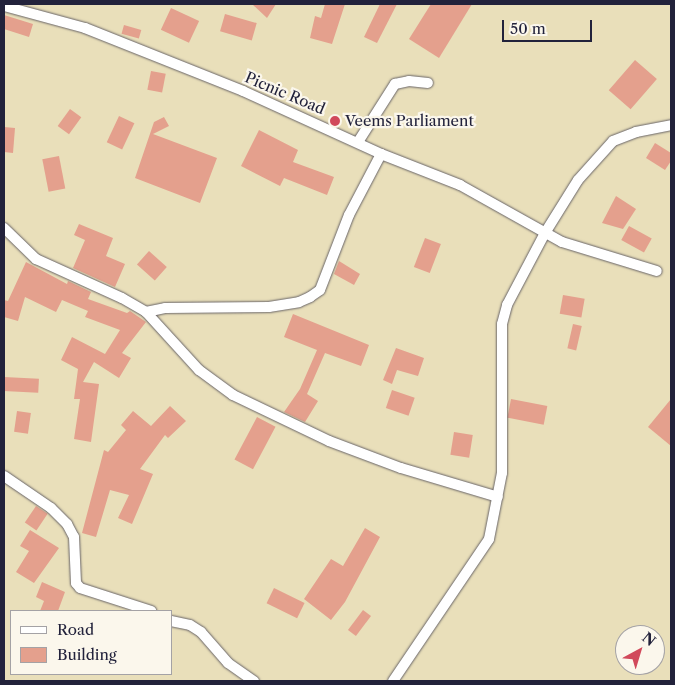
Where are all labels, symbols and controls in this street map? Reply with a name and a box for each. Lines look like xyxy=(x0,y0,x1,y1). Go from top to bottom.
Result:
scale bar xyxy=(505,10,595,42)
text: 50 m xyxy=(510,19,546,38)
street label: Picnic Road xyxy=(242,68,328,118)
place label: Veems Parliament xyxy=(345,112,474,130)
marker: Veems Parliament xyxy=(329,115,341,127)
legend xyxy=(10,610,172,675)
text: Road xyxy=(57,620,94,639)
north arrow xyxy=(615,625,665,675)
text: N xyxy=(638,628,659,650)
text: Building xyxy=(57,645,117,664)

